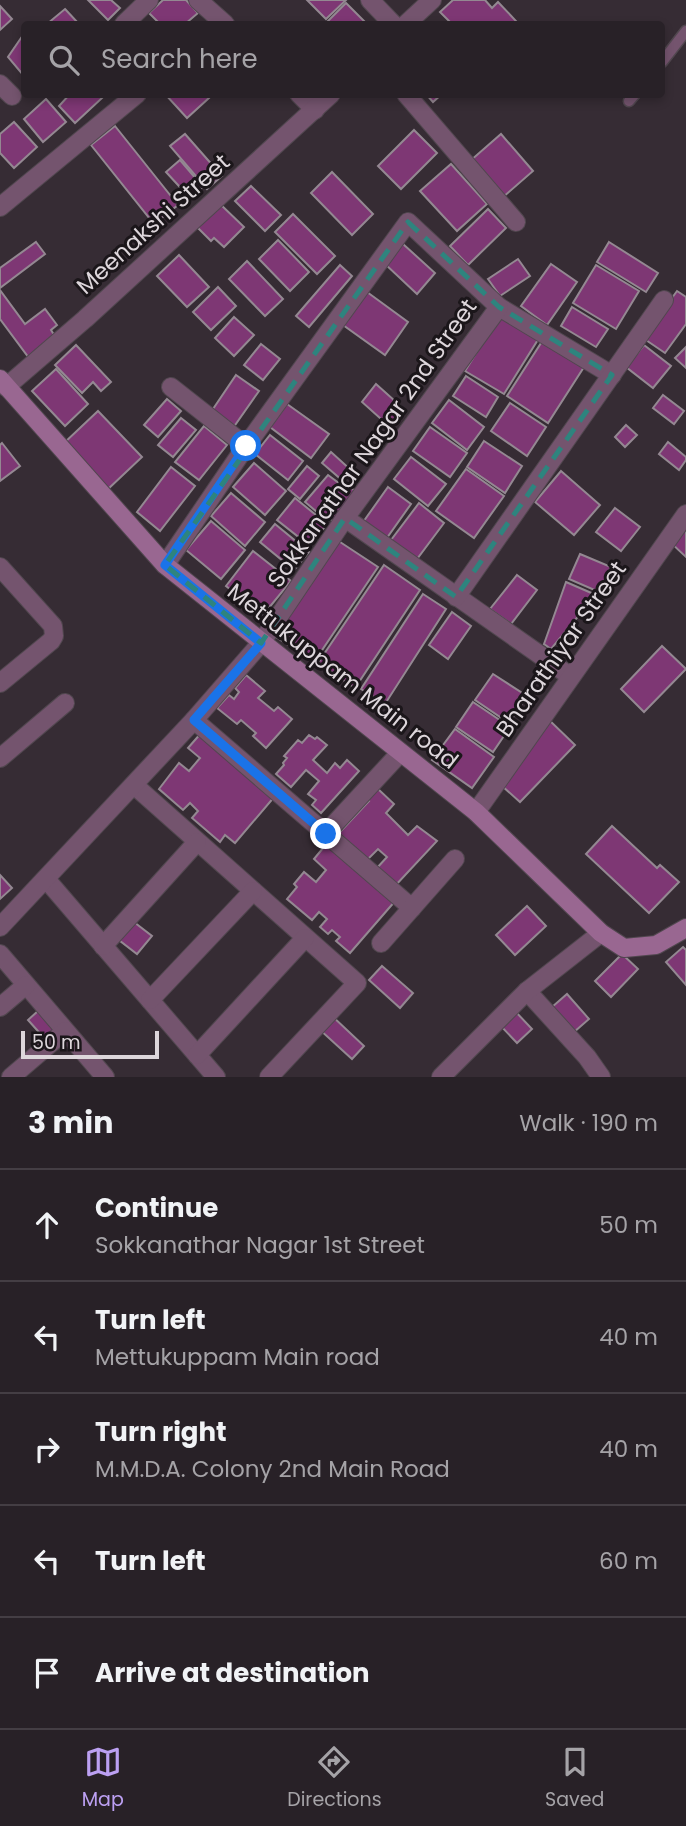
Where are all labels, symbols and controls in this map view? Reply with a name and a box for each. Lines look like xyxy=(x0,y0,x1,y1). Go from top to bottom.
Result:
search box xyxy=(21,21,665,98)
icon: search xyxy=(45,41,83,79)
text: Search here xyxy=(101,41,258,77)
street label: Meenakshi Street xyxy=(69,146,237,302)
street label: Sokkanathar Nagar 2nd Street xyxy=(260,292,484,594)
route start xyxy=(230,430,261,461)
street label: Bharathiyar Street xyxy=(488,555,634,743)
street label: Mettukuppam Main road xyxy=(221,576,465,776)
route end xyxy=(310,818,341,849)
scale bar xyxy=(21,1028,159,1060)
text: 50 m xyxy=(32,1029,81,1056)
text: 3 min xyxy=(28,1101,113,1144)
text: Walk · 190 m xyxy=(519,1107,658,1139)
text: Continue xyxy=(95,1190,218,1226)
icon: ahead xyxy=(28,1206,66,1244)
text: 50 m xyxy=(599,1209,658,1241)
text: Sokkanathar Nagar 1st Street xyxy=(95,1229,425,1261)
text: Turn left xyxy=(95,1302,206,1338)
icon: left xyxy=(28,1318,66,1356)
text: 40 m xyxy=(599,1321,658,1353)
text: Mettukuppam Main road xyxy=(95,1341,380,1373)
text: Turn right xyxy=(95,1414,227,1450)
icon: right xyxy=(28,1430,66,1468)
text: 40 m xyxy=(599,1433,658,1465)
text: M.M.D.A. Colony 2nd Main Road xyxy=(95,1453,450,1485)
icon: left xyxy=(28,1542,66,1580)
text: Turn left xyxy=(95,1543,206,1579)
text: 60 m xyxy=(599,1545,658,1577)
icon: arrive xyxy=(28,1654,66,1692)
text: Arrive at destination xyxy=(95,1655,370,1691)
tab: Map xyxy=(82,1743,124,1814)
tab: Directions xyxy=(287,1743,382,1814)
tab: Saved xyxy=(545,1743,604,1814)

